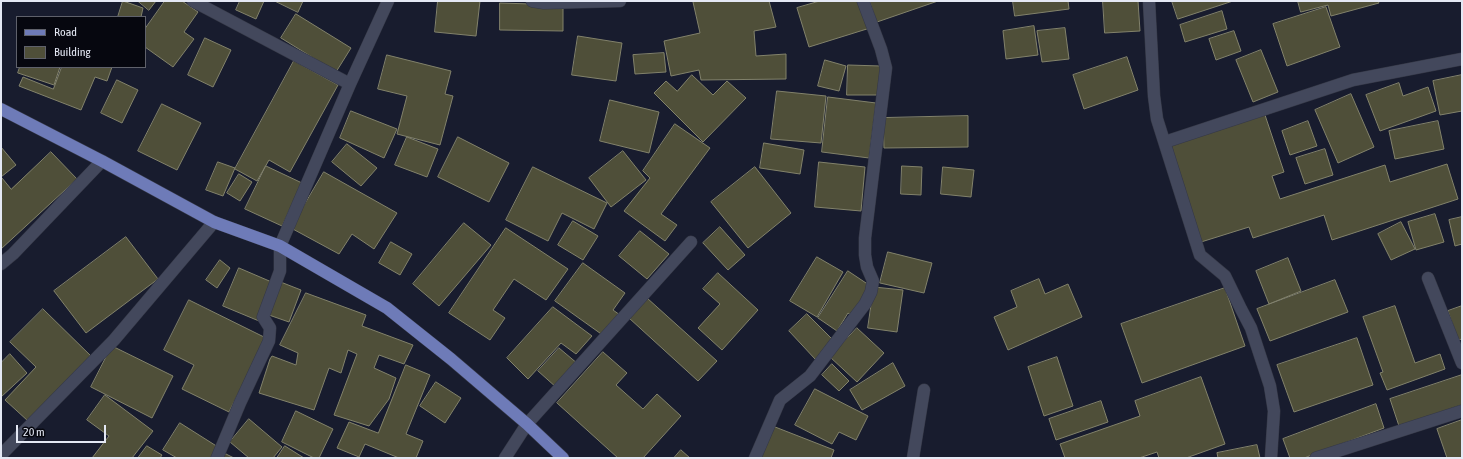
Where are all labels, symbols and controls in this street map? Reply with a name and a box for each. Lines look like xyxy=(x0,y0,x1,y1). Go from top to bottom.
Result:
legend xyxy=(16,16,146,68)
text: Road xyxy=(54,25,77,39)
text: Building xyxy=(54,45,91,59)
scale bar xyxy=(18,417,108,443)
text: 20 m xyxy=(23,425,45,439)

